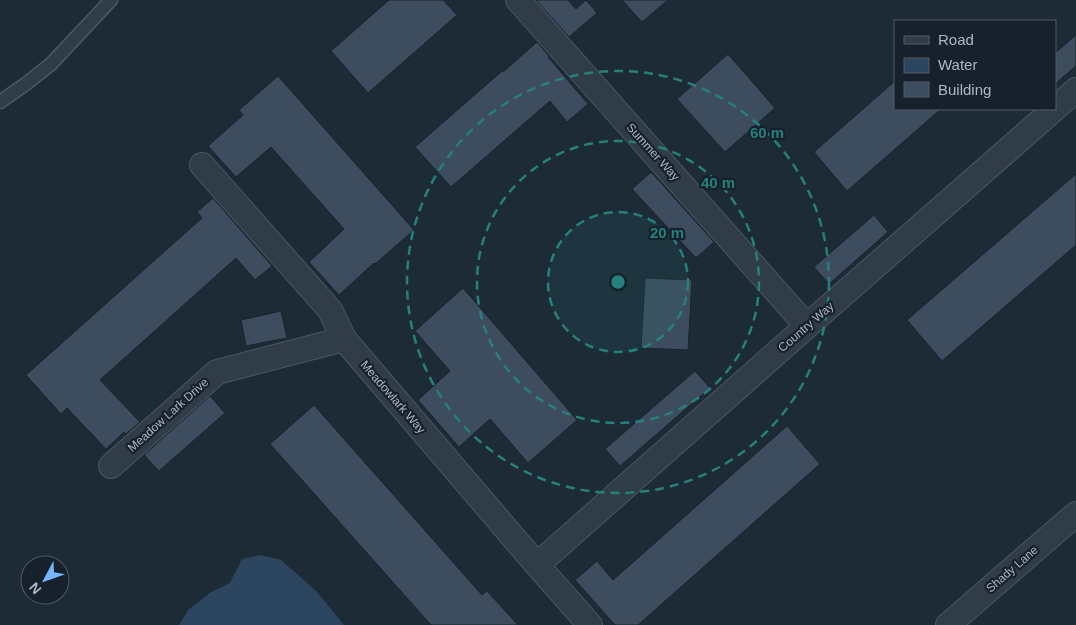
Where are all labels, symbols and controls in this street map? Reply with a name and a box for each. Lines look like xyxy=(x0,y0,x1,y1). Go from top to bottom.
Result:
legend xyxy=(894,20,1056,110)
text: Road xyxy=(938,31,974,48)
text: Water xyxy=(938,56,977,73)
text: Building xyxy=(938,81,991,98)
street label: Summer Way xyxy=(624,120,682,184)
text: 60 m xyxy=(750,124,784,141)
text: 40 m xyxy=(701,174,735,191)
text: 20 m xyxy=(650,224,684,241)
centre of rings xyxy=(609,273,627,291)
street label: Country Way xyxy=(775,299,837,355)
street label: Meadowlark Way xyxy=(358,358,428,436)
street label: Meadow Lark Drive xyxy=(125,375,211,455)
street label: Shady Lane xyxy=(983,542,1041,595)
north arrow xyxy=(20,555,70,605)
text: N xyxy=(26,579,45,598)

